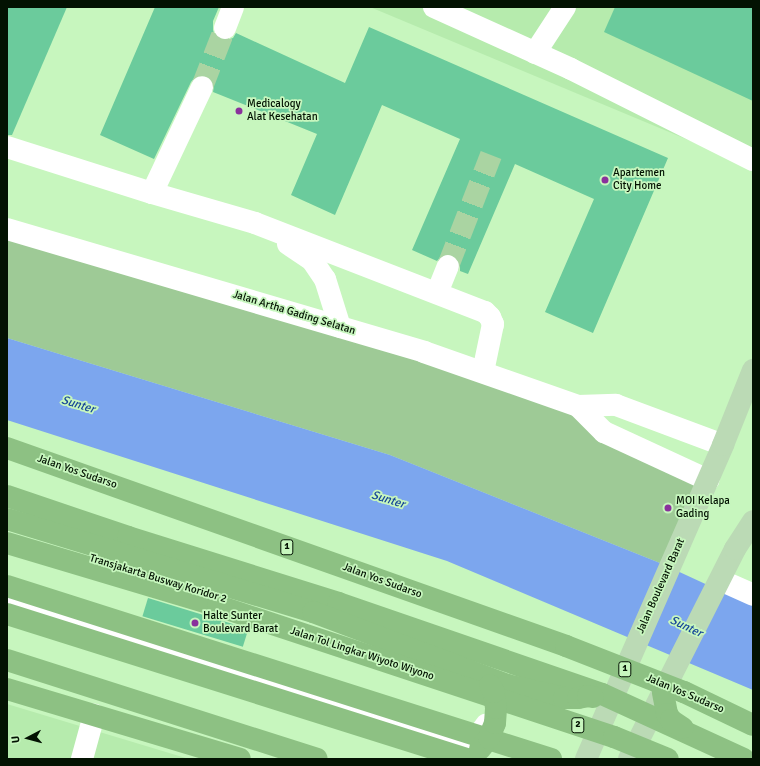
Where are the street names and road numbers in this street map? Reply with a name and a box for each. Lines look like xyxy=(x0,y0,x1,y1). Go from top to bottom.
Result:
street label: Jalan Artha Gading Selatan xyxy=(231,288,357,338)
street label: Jalan Yos Sudarso xyxy=(35,452,119,492)
street label: Jalan Boulevard Barat xyxy=(634,536,688,636)
road number: 1 xyxy=(280,539,294,555)
street label: Transjakarta Busway Koridor 2 xyxy=(88,552,228,606)
street label: Jalan Yos Sudarso xyxy=(341,561,423,601)
street label: Jalan Tol Lingkar Wiyoto Wiyono xyxy=(288,624,436,684)
road number: 1 xyxy=(618,661,632,677)
street label: Jalan Yos Sudarso xyxy=(644,672,726,716)
road number: 2 xyxy=(571,717,585,733)

